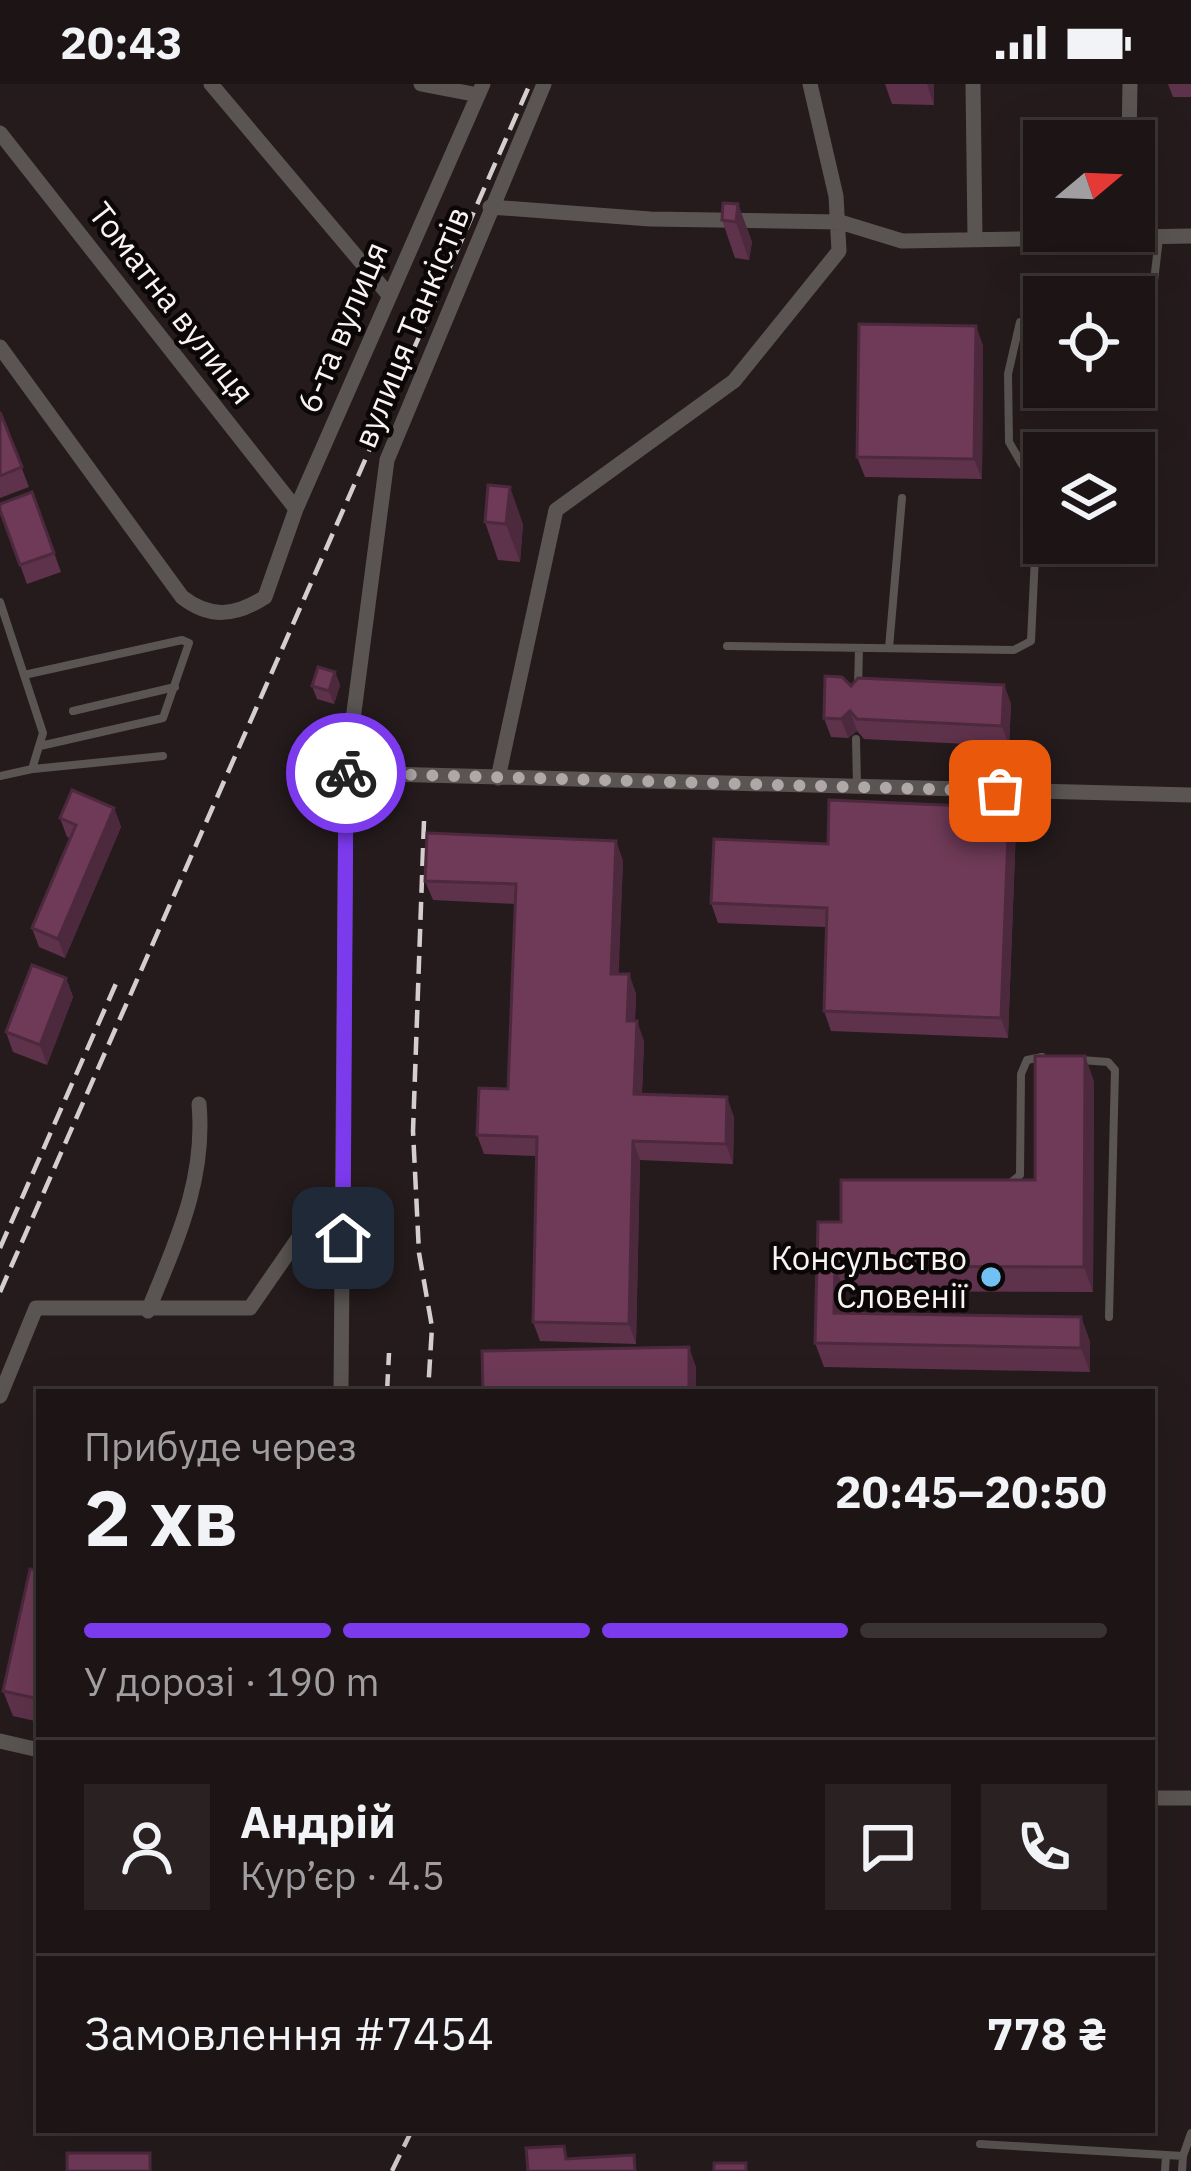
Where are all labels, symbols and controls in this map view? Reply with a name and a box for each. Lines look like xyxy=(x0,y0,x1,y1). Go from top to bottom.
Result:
text: 20:43 xyxy=(60,13,183,71)
north arrow xyxy=(1023,120,1155,252)
map controls xyxy=(1023,120,1155,564)
street label: Томатна вулиця xyxy=(80,193,265,413)
street label: вулиця Танкістів xyxy=(343,200,478,454)
street label: 6-та вулиця xyxy=(286,235,397,419)
button: locate xyxy=(1023,276,1155,408)
button: layers xyxy=(1023,432,1155,564)
courier xyxy=(286,713,406,833)
icon: bike xyxy=(313,740,379,806)
pin xyxy=(949,740,1051,842)
icon: bag xyxy=(967,758,1033,824)
pin xyxy=(292,1187,394,1289)
icon: home xyxy=(310,1205,376,1271)
place label: Консульство Словенії xyxy=(771,1236,968,1317)
marker: Консульство Словенії xyxy=(978,1264,1004,1290)
text: Прибуде через xyxy=(84,1421,357,1472)
text: 20:45–20:50 xyxy=(835,1462,1107,1520)
text: 2 хв xyxy=(84,1466,238,1567)
text: У дорозі · 190 m xyxy=(84,1656,380,1707)
button: person xyxy=(84,1784,210,1910)
button: chat xyxy=(825,1784,951,1910)
button: phone xyxy=(981,1784,1107,1910)
text: Андрій xyxy=(240,1792,396,1850)
text: Кур’єр · 4.5 xyxy=(240,1850,445,1901)
text: Замовлення #7454 xyxy=(84,2004,494,2062)
text: 778 ₴ xyxy=(986,2004,1107,2062)

